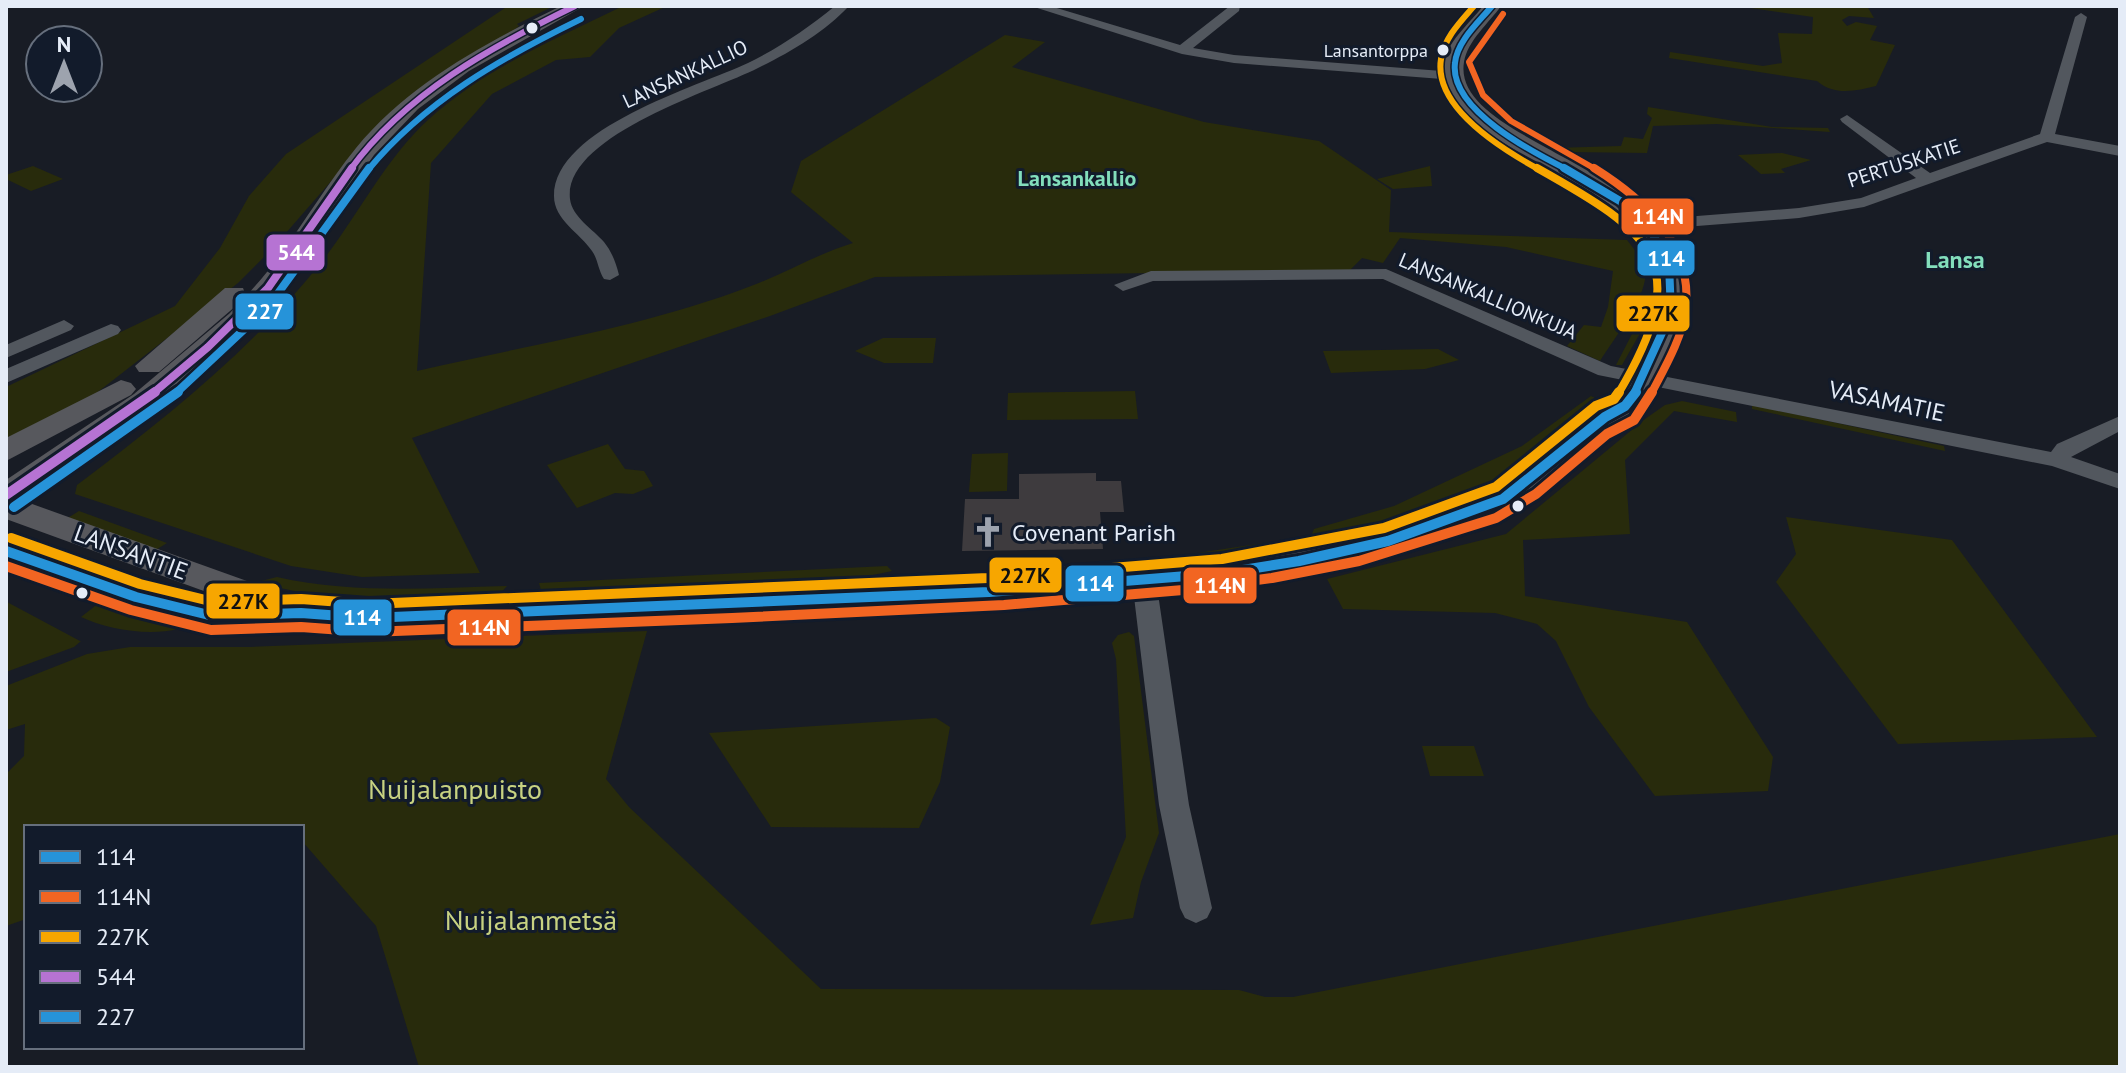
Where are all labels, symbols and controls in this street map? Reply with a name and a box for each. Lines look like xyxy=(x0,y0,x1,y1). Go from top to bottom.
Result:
unlabelled marker xyxy=(524,20,540,36)
north arrow xyxy=(24,24,104,104)
text: N xyxy=(57,30,71,58)
street label: LANSANKALLIO xyxy=(618,34,752,114)
place label: Lansantorppa xyxy=(1324,39,1428,62)
marker: Lansantorppa xyxy=(1435,42,1451,58)
street label: PERTUSKATIE xyxy=(1844,133,1964,193)
district label: Lansankallio xyxy=(1018,164,1137,192)
line badge: 114N xyxy=(1620,197,1695,236)
text: 114N xyxy=(1632,202,1684,230)
line badge: 544 xyxy=(265,233,326,272)
text: 544 xyxy=(277,238,315,266)
line badge: 114 xyxy=(1636,239,1696,277)
text: 114 xyxy=(1647,244,1685,272)
district label: Lansa xyxy=(1925,244,1985,275)
street label: LANSANKALLIONKUJA xyxy=(1395,247,1581,345)
line badge: 227 xyxy=(234,292,295,331)
line badge: 227K xyxy=(1615,294,1691,333)
text: 227 xyxy=(246,297,284,325)
text: 227K xyxy=(1627,299,1679,327)
street label: VASAMATIE xyxy=(1825,373,1948,428)
unlabelled marker xyxy=(1510,498,1526,514)
church icon: Covenant Parish xyxy=(971,515,1005,549)
street label: LANSANTIE xyxy=(70,517,192,587)
place label: Covenant Parish xyxy=(1012,517,1176,548)
line badge: 227K xyxy=(988,556,1063,594)
text: 227K xyxy=(999,561,1051,589)
line badge: 114 xyxy=(1064,564,1125,603)
line badge: 114N xyxy=(1182,566,1258,605)
text: 114 xyxy=(1076,569,1114,597)
text: 114N xyxy=(1194,571,1246,599)
line badge: 227K xyxy=(205,582,281,620)
unlabelled marker xyxy=(74,585,90,601)
text: 227K xyxy=(217,587,269,615)
line badge: 114 xyxy=(332,598,393,637)
text: 114 xyxy=(343,603,381,631)
line badge: 114N xyxy=(446,608,522,647)
text: 114N xyxy=(458,613,510,641)
park label: Nuijalanpuisto xyxy=(368,770,542,807)
legend xyxy=(24,825,304,1049)
text: 114 xyxy=(96,841,135,872)
text: 114N xyxy=(96,881,151,912)
park label: Nuijalanmetsä xyxy=(445,901,617,938)
text: 227K xyxy=(96,921,150,952)
text: 544 xyxy=(96,961,135,992)
text: 227 xyxy=(96,1001,135,1032)

